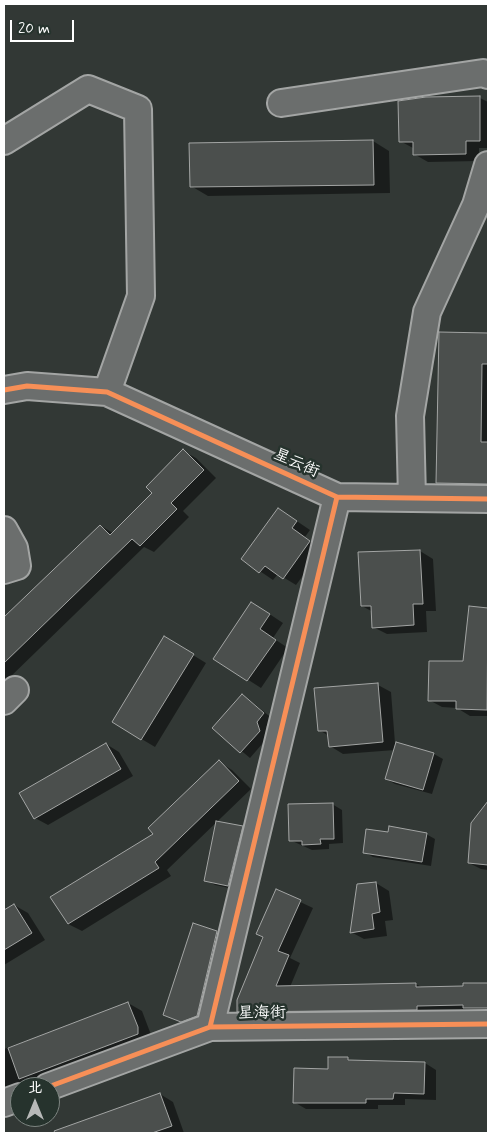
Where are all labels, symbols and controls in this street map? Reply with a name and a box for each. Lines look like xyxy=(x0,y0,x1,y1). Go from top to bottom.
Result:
scale bar xyxy=(12,10,76,42)
text: 20 m xyxy=(18,19,50,39)
street label: 星云街 xyxy=(270,445,322,483)
street label: 星海街 xyxy=(238,1004,286,1024)
north arrow xyxy=(10,1077,60,1127)
text: 北 xyxy=(28,1079,42,1097)

